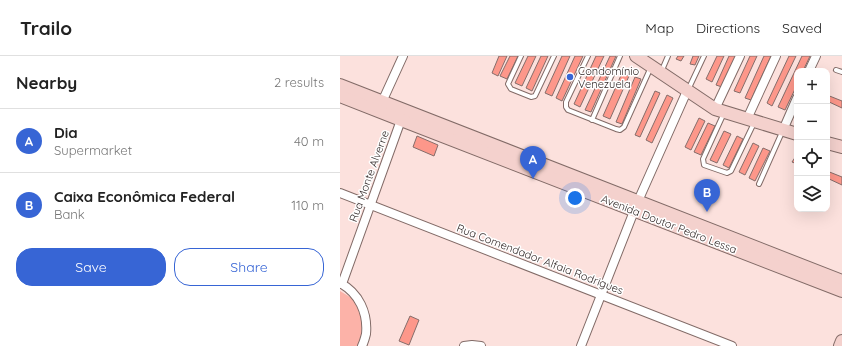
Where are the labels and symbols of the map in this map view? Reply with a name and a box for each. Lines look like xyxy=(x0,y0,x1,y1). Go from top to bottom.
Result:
place label: Condomínio Venezuela xyxy=(578,64,640,91)
marker: Condomínio Venezuela xyxy=(565,72,575,82)
street label: Rua Monte Alverne xyxy=(346,128,392,224)
pin: A xyxy=(520,146,546,179)
pin: B xyxy=(694,179,720,212)
your location xyxy=(565,188,585,208)
street label: Avenida Doutor Pedro Lessa xyxy=(599,192,739,256)
street label: Rua Comendador Alfaia Rodrigues xyxy=(455,221,625,297)

